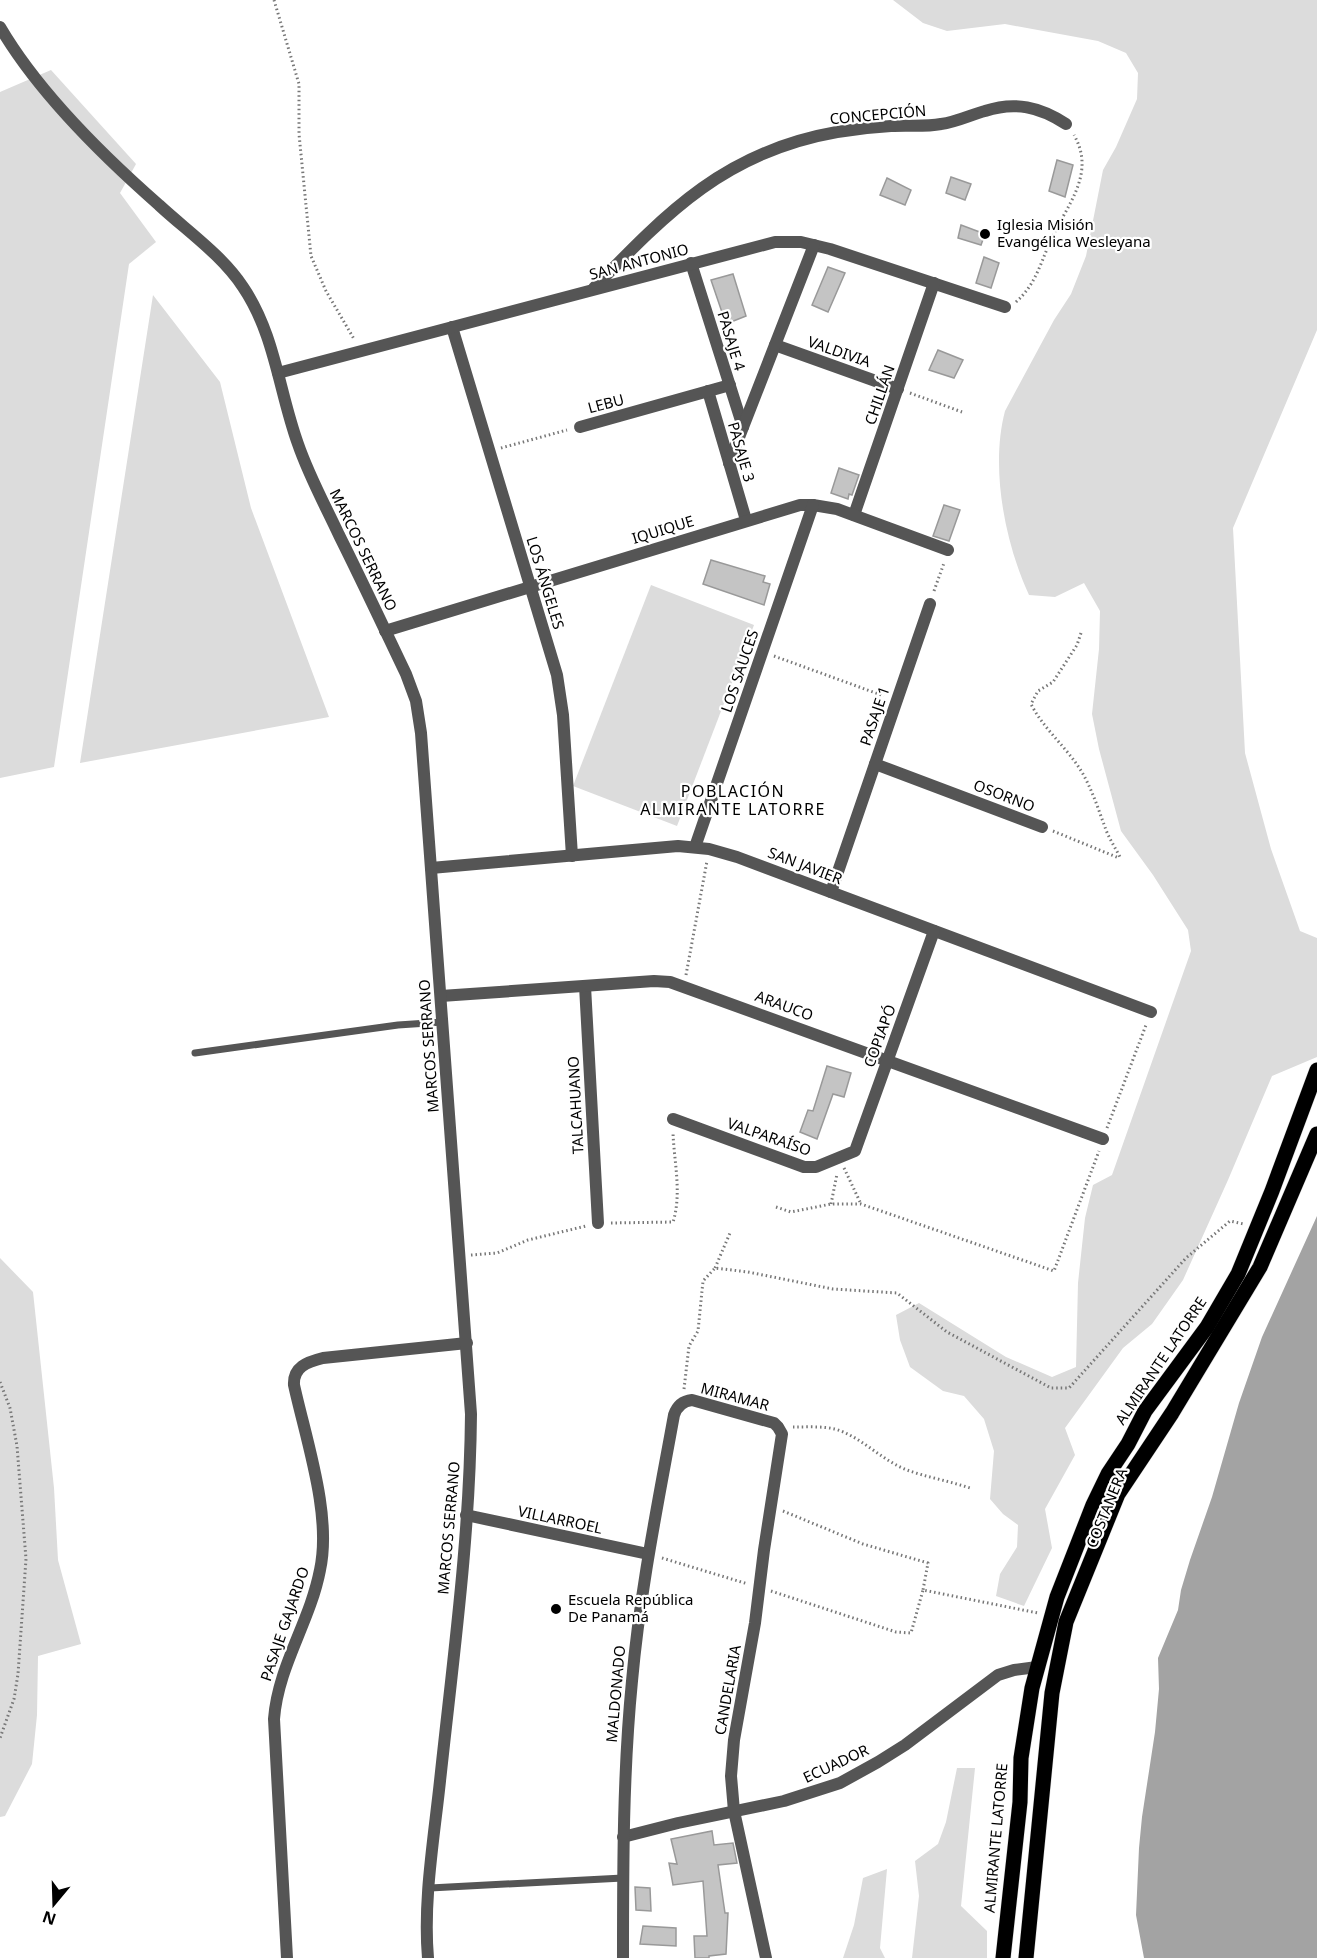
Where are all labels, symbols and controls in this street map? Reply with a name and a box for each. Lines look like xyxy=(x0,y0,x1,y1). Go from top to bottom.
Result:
street label: CONCEPCIÓN xyxy=(829,100,927,128)
place label: Iglesia Misión Evangélica Wesleyana xyxy=(997,214,1151,251)
marker: Iglesia Misión Evangélica Wesleyana xyxy=(978,227,992,241)
street label: SAN ANTONIO xyxy=(587,238,691,284)
street label: PASAJE 4 xyxy=(713,308,751,373)
street label: VALDIVIA xyxy=(805,331,874,371)
street label: CHILLÁN xyxy=(859,362,899,427)
street label: LEBU xyxy=(585,389,626,417)
street label: PASAJE 3 xyxy=(724,419,760,484)
street label: MARCOS SERRANO xyxy=(326,485,402,614)
street label: IQUIQUE xyxy=(629,510,696,548)
street label: LOS ÁNGELES xyxy=(522,534,570,632)
street label: LOS SAUCES xyxy=(716,627,763,715)
street label: PASAJE 1 xyxy=(855,683,894,748)
street label: OSORNO xyxy=(971,774,1038,816)
district label: POBLACIÓN ALMIRANTE LATORRE xyxy=(640,780,826,820)
street label: SAN JAVIER xyxy=(765,842,846,889)
street label: MARCOS SERRANO xyxy=(413,979,443,1113)
street label: ARAUCO xyxy=(753,985,816,1025)
street label: COPIAPÓ xyxy=(858,1001,900,1070)
street label: TALCAHUANO xyxy=(562,1056,588,1155)
street label: VALPARAÍSO xyxy=(725,1112,814,1160)
street label: ALMIRANTE LATORRE xyxy=(1110,1293,1210,1428)
street label: MIRAMAR xyxy=(699,1377,772,1415)
street label: MARCOS SERRANO xyxy=(432,1461,464,1595)
street label: COSTANERA xyxy=(1081,1464,1131,1551)
street label: VILLARROEL xyxy=(516,1500,604,1538)
street label: PASAJE GAJARDO xyxy=(255,1564,313,1684)
place label: Escuela República De Panamá xyxy=(568,1589,694,1626)
marker: Escuela República De Panamá xyxy=(549,1602,563,1616)
street label: CANDELARIA xyxy=(709,1643,745,1736)
street label: MALDONADO xyxy=(601,1645,629,1743)
street label: ECUADOR xyxy=(800,1739,872,1787)
street label: ALMIRANTE LATORRE xyxy=(978,1762,1012,1914)
north arrow xyxy=(24,1874,84,1934)
text: N xyxy=(39,1906,59,1931)

